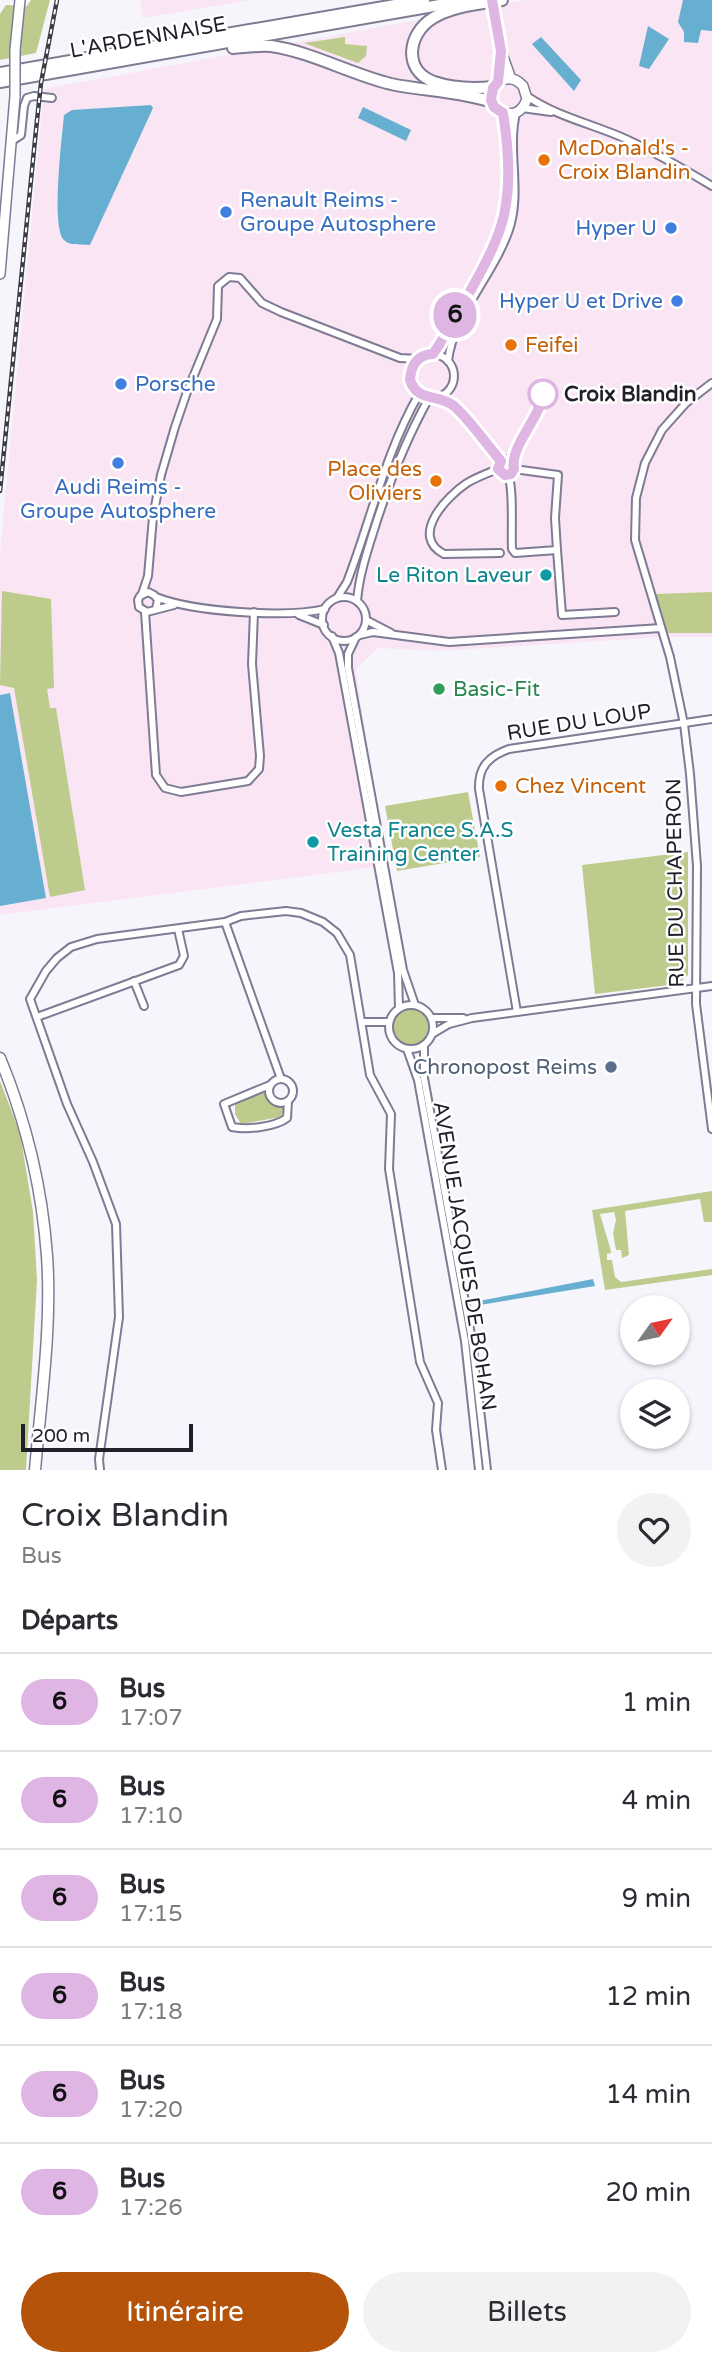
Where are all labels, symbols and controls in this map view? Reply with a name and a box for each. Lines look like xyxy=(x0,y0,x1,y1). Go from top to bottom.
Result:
street label: L'ARDENNAISE xyxy=(68,11,228,64)
place label: McDonald's - Croix Blandin xyxy=(558,136,691,185)
marker: McDonald's - Croix Blandin xyxy=(536,152,552,168)
place label: Renault Reims - Groupe Autosphere xyxy=(240,188,436,237)
marker: Renault Reims - Groupe Autosphere xyxy=(218,204,234,220)
place label: Hyper U xyxy=(575,216,657,241)
marker: Hyper U xyxy=(663,220,679,236)
place label: Hyper U et Drive xyxy=(499,289,663,314)
line badge: 6 xyxy=(432,292,478,338)
marker: Hyper U et Drive xyxy=(669,293,685,309)
text: 6 xyxy=(447,300,463,329)
place label: Feifei xyxy=(525,333,579,358)
marker: Feifei xyxy=(503,337,519,353)
place label: Porsche xyxy=(135,372,216,397)
marker: Porsche xyxy=(113,376,129,392)
marker: Croix Blandin xyxy=(528,379,558,409)
place label: Croix Blandin xyxy=(564,382,697,407)
marker: Audi Reims - Groupe Autosphere xyxy=(110,455,126,471)
place label: Place des Oliviers xyxy=(327,457,422,506)
marker: Place des Oliviers xyxy=(428,473,444,489)
place label: Audi Reims - Groupe Autosphere xyxy=(20,475,216,524)
place label: Le Riton Laveur xyxy=(376,563,532,588)
marker: Le Riton Laveur xyxy=(538,567,554,583)
place label: Basic-Fit xyxy=(453,677,540,702)
marker: Basic-Fit xyxy=(431,681,447,697)
street label: RUE DU LOUP xyxy=(505,699,653,746)
place label: Chez Vincent xyxy=(515,774,646,799)
marker: Chez Vincent xyxy=(493,778,509,794)
street label: RUE DU CHAPERON xyxy=(661,778,690,988)
place label: Vesta France S.A.S Training Center xyxy=(327,818,513,867)
marker: Vesta France S.A.S Training Center xyxy=(305,834,321,850)
place label: Chronopost Reims xyxy=(413,1055,597,1080)
marker: Chronopost Reims xyxy=(603,1059,619,1075)
street label: AVENUE JACQUES DE BOHAN xyxy=(428,1100,501,1413)
north arrow xyxy=(620,1295,690,1365)
map controls xyxy=(620,1295,690,1449)
button: layers xyxy=(620,1379,690,1449)
scale bar xyxy=(21,1421,192,1453)
text: 200 m xyxy=(32,1425,90,1447)
button: heart xyxy=(617,1493,691,1567)
text: Croix Blandin xyxy=(21,1496,229,1535)
text: Bus xyxy=(21,1542,62,1570)
text: Départs xyxy=(21,1605,118,1636)
text: Bus xyxy=(119,1673,165,1704)
text: 6 xyxy=(52,1687,67,1716)
text: 1 min xyxy=(622,1687,691,1718)
text: 17:07 xyxy=(119,1704,183,1732)
text: Bus xyxy=(119,1771,165,1802)
text: 6 xyxy=(52,1785,67,1814)
text: 4 min xyxy=(622,1785,691,1816)
text: 17:10 xyxy=(119,1802,183,1830)
text: Bus xyxy=(119,1869,165,1900)
text: 6 xyxy=(52,1883,67,1912)
text: 9 min xyxy=(622,1883,691,1914)
text: 17:15 xyxy=(119,1900,183,1928)
text: Bus xyxy=(119,1967,165,1998)
text: 6 xyxy=(52,1981,67,2010)
text: 12 min xyxy=(605,1981,691,2012)
text: 17:18 xyxy=(119,1998,183,2026)
text: Bus xyxy=(119,2065,165,2096)
text: 6 xyxy=(52,2079,67,2108)
text: 14 min xyxy=(605,2079,691,2110)
text: 17:20 xyxy=(119,2096,183,2124)
text: Bus xyxy=(119,2163,165,2194)
text: 6 xyxy=(52,2177,67,2206)
text: 20 min xyxy=(605,2177,691,2208)
text: 17:26 xyxy=(119,2194,183,2222)
button: Itinéraire xyxy=(21,2272,349,2352)
button: Billets xyxy=(363,2272,691,2352)

